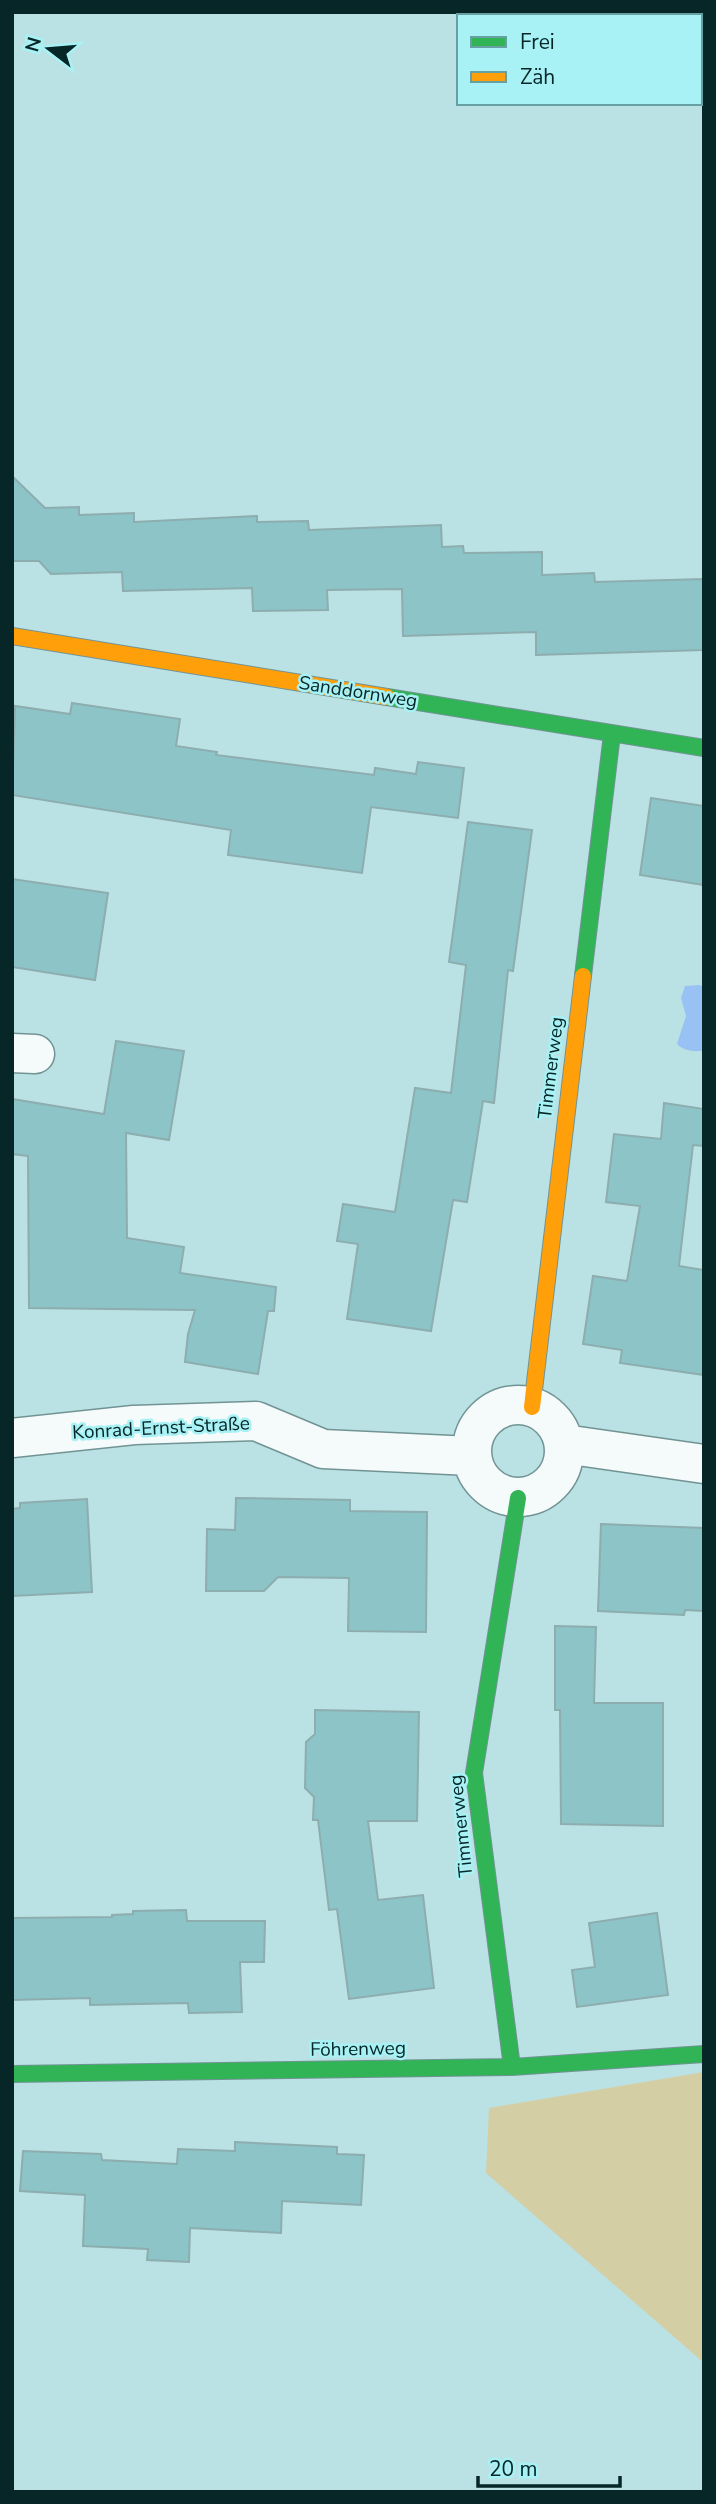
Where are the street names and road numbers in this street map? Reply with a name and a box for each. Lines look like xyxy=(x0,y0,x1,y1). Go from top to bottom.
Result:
street label: Sanddornweg xyxy=(297,670,419,714)
street label: Timmerweg xyxy=(532,1015,570,1121)
street label: Konrad-Ernst-Straße xyxy=(72,1410,250,1446)
street label: Timmerweg xyxy=(443,1773,479,1879)
street label: Föhrenweg xyxy=(310,2035,406,2063)

